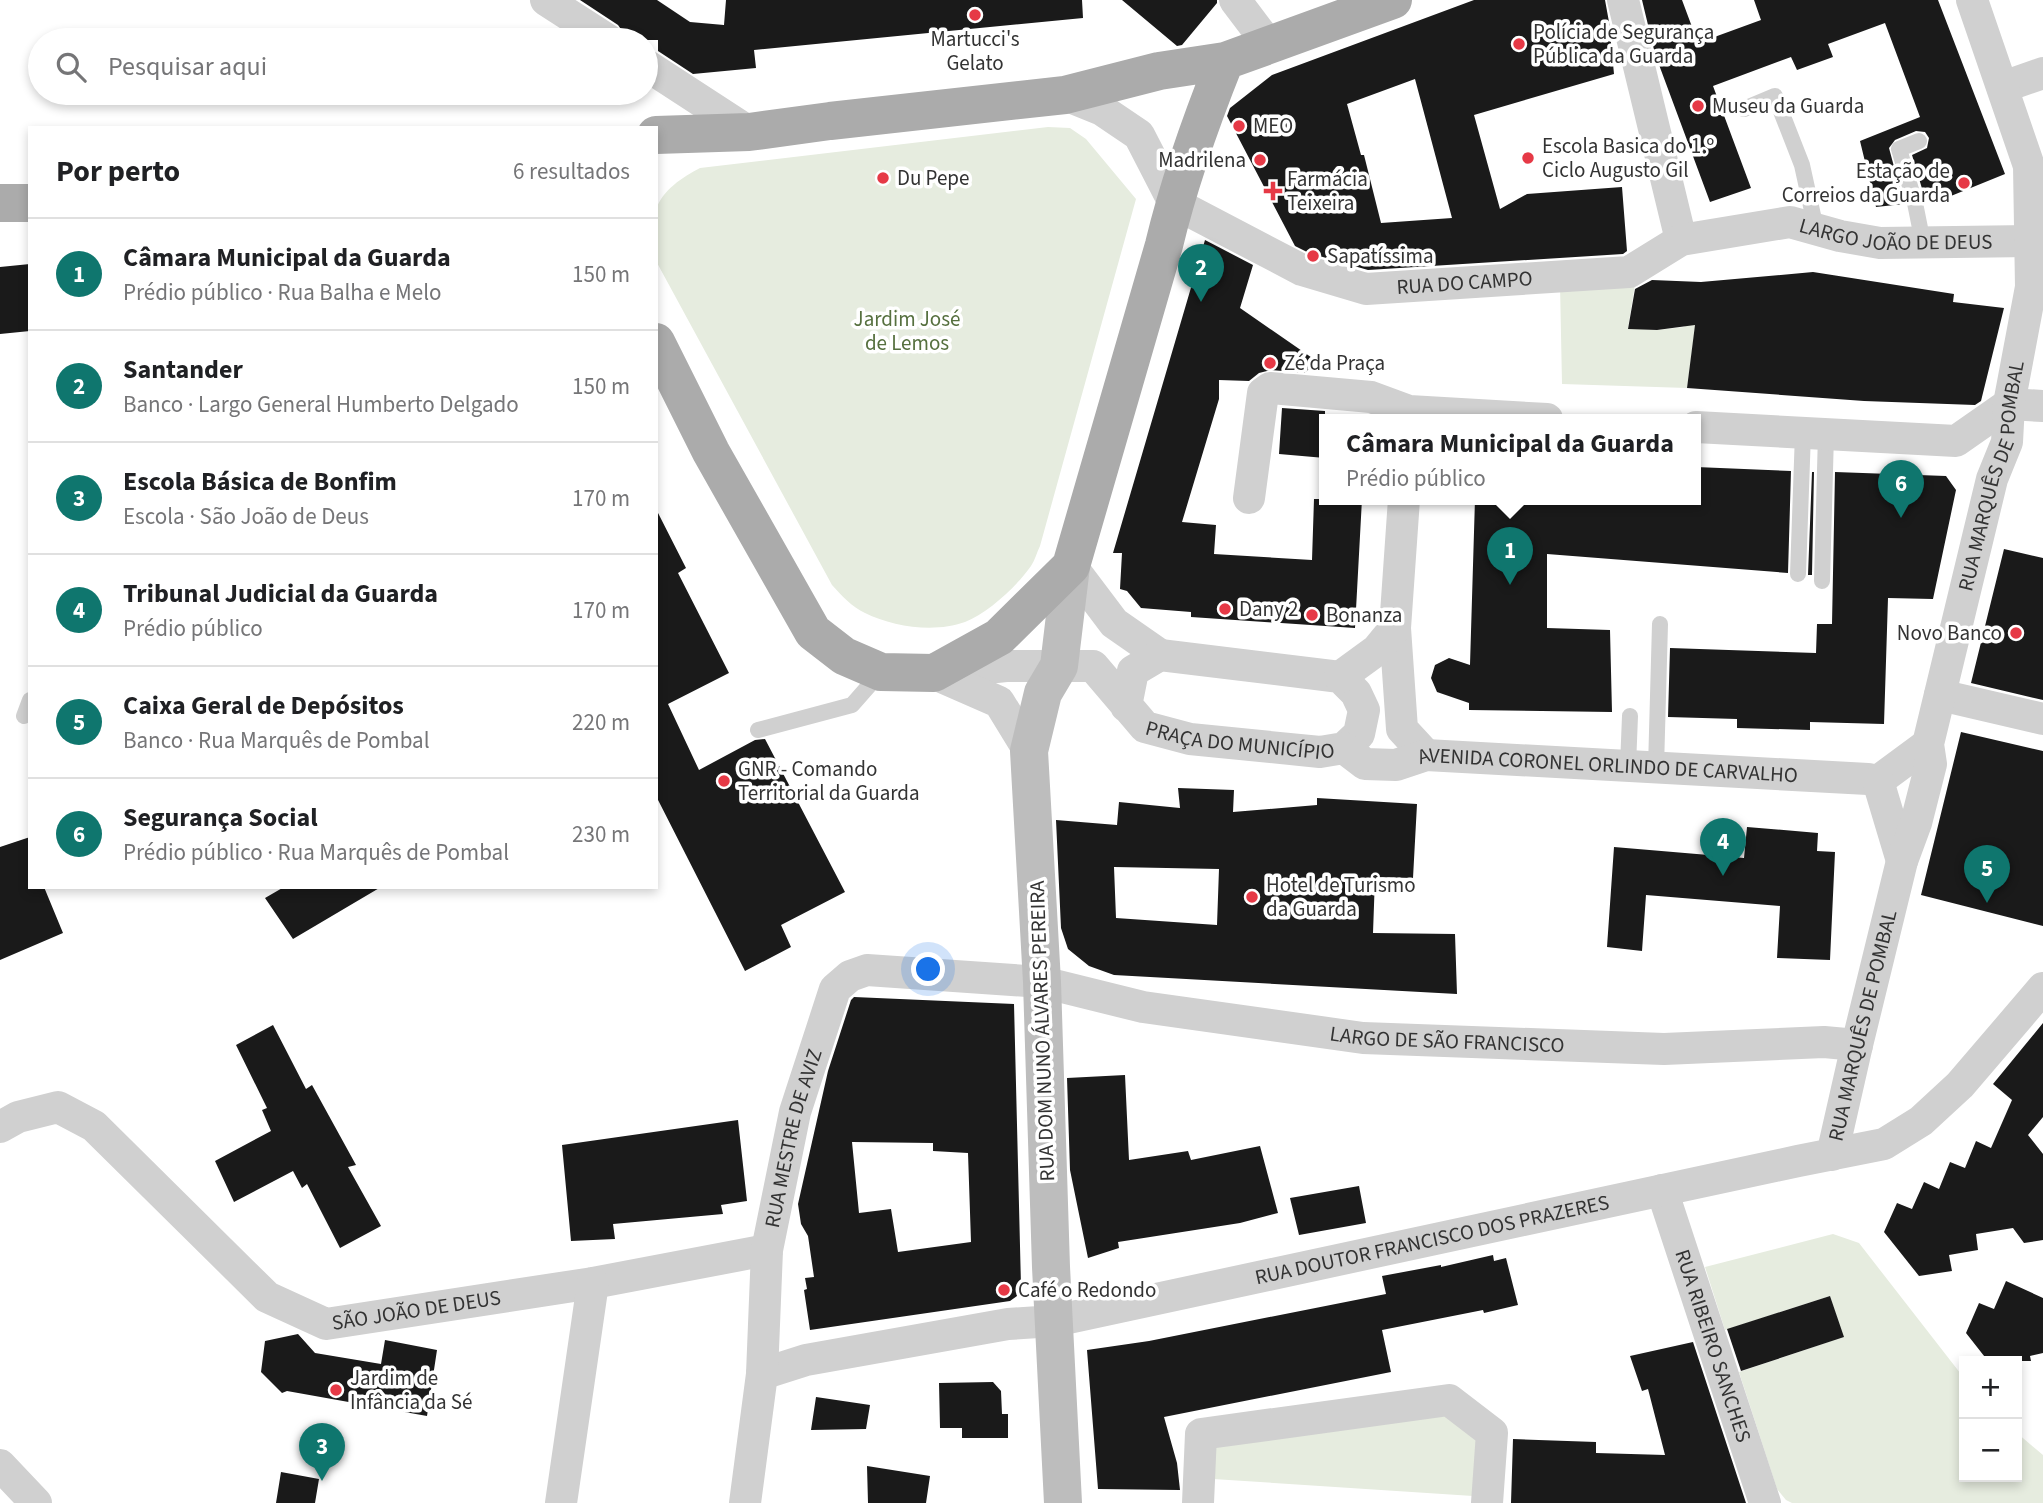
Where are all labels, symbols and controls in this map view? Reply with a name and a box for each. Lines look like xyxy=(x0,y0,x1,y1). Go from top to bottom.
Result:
marker: Martucci's Gelato xyxy=(967,7,983,23)
place label: Polícia de Segurança Pública da Guarda xyxy=(1533,17,1714,71)
place label: Martucci's Gelato xyxy=(930,24,1020,78)
search box xyxy=(28,28,658,105)
marker: Polícia de Segurança Pública da Guarda xyxy=(1511,36,1527,52)
icon: search xyxy=(52,48,90,86)
text: Pesquisar aqui xyxy=(108,48,267,85)
place label: Museu da Guarda xyxy=(1712,91,1864,121)
marker: Museu da Guarda xyxy=(1690,98,1706,114)
place label: MEO xyxy=(1253,111,1293,141)
marker: MEO xyxy=(1231,118,1247,134)
place label: Escola Basica do 1.º Ciclo Augusto Gil xyxy=(1542,131,1714,185)
place label: Madrilena xyxy=(1158,145,1246,175)
text: Por perto xyxy=(56,150,180,193)
marker: Escola Basica do 1.º Ciclo Augusto Gil xyxy=(1520,150,1536,166)
marker: Madrilena xyxy=(1252,152,1268,168)
text: 6 resultados xyxy=(513,155,630,188)
place label: Estação de Correios da Guarda xyxy=(1782,156,1950,210)
place label: Du Pepe xyxy=(897,163,969,193)
place label: Farmácia Teixeira xyxy=(1287,164,1368,218)
marker: Du Pepe xyxy=(875,170,891,186)
marker: Estação de Correios da Guarda xyxy=(1956,175,1972,191)
marker: Farmácia Teixeira xyxy=(1265,183,1281,199)
street label: LARGO JOÃO DE DEUS xyxy=(1796,210,1993,259)
text: Câmara Municipal da Guarda xyxy=(123,239,451,276)
place label: Sapatíssima xyxy=(1327,241,1433,271)
pin: 2 xyxy=(1178,244,1224,302)
marker: Sapatíssima xyxy=(1305,248,1321,264)
text: 1 xyxy=(73,258,85,291)
text: 150 m xyxy=(572,258,630,291)
street label: RUA DO CAMPO xyxy=(1395,263,1534,302)
text: Prédio público · Rua Balha e Melo xyxy=(123,276,442,309)
park label: Jardim José de Lemos xyxy=(854,304,960,358)
place label: Zé da Praça xyxy=(1284,348,1385,378)
text: Santander xyxy=(123,351,243,388)
marker: Zé da Praça xyxy=(1262,355,1278,371)
street label: RUA MARQUÊS DE POMBAL xyxy=(1950,358,2032,594)
text: 2 xyxy=(73,370,85,403)
text: 150 m xyxy=(572,370,630,403)
text: Banco · Largo General Humberto Delgado xyxy=(123,388,519,421)
popup xyxy=(1319,414,1701,505)
text: Câmara Municipal da Guarda xyxy=(1346,425,1674,462)
pin: 6 xyxy=(1878,460,1924,518)
text: Prédio público xyxy=(1346,462,1486,495)
text: Escola Básica de Bonfim xyxy=(123,463,397,500)
text: 3 xyxy=(73,482,85,515)
text: 170 m xyxy=(572,482,630,515)
text: Escola · São João de Deus xyxy=(123,500,369,533)
pin: 1 xyxy=(1487,527,1533,585)
text: Tribunal Judicial da Guarda xyxy=(123,575,438,612)
text: 4 xyxy=(73,594,85,627)
text: 170 m xyxy=(572,594,630,627)
place label: Dany 2 xyxy=(1239,594,1298,624)
place label: Bonanza xyxy=(1326,600,1402,630)
marker: Dany 2 xyxy=(1217,601,1233,617)
marker: Bonanza xyxy=(1304,607,1320,623)
text: Prédio público xyxy=(123,612,263,645)
place label: Novo Banco xyxy=(1897,618,2002,648)
marker: Novo Banco xyxy=(2008,625,2024,641)
text: Caixa Geral de Depósitos xyxy=(123,687,404,724)
text: 5 xyxy=(73,706,85,739)
text: 220 m xyxy=(572,706,630,739)
street label: PRAÇA DO MUNICÍPIO xyxy=(1142,713,1337,767)
text: Banco · Rua Marquês de Pombal xyxy=(123,724,430,757)
street label: AVENIDA CORONEL ORLINDO DE CARVALHO xyxy=(1413,740,1799,790)
place label: GNR - Comando Territorial da Guarda xyxy=(738,754,920,808)
marker: GNR - Comando Territorial da Guarda xyxy=(716,773,732,789)
text: Segurança Social xyxy=(123,799,318,836)
text: 6 xyxy=(73,818,85,851)
text: 230 m xyxy=(572,818,630,851)
pin: 4 xyxy=(1700,818,1746,876)
text: Prédio público · Rua Marquês de Pombal xyxy=(123,836,509,869)
pin: 5 xyxy=(1964,845,2010,903)
place label: Hotel de Turismo da Guarda xyxy=(1266,870,1416,924)
street label: RUA DOM NUNO ÁLVARES PEREIRA xyxy=(1022,879,1062,1182)
marker: Hotel de Turismo da Guarda xyxy=(1244,889,1260,905)
street label: RUA MARQUÊS DE POMBAL xyxy=(1821,907,1904,1144)
your location xyxy=(911,952,945,986)
street label: LARGO DE SÃO FRANCISCO xyxy=(1328,1018,1565,1060)
street label: RUA MESTRE DE AVIZ xyxy=(757,1045,830,1230)
street label: RUA DOUTOR FRANCISCO DOS PRAZERES xyxy=(1252,1187,1612,1292)
street label: RUA RIBEIRO SANCHES xyxy=(1668,1245,1759,1446)
place label: Café o Redondo xyxy=(1018,1275,1156,1305)
street label: SÃO JOÃO DE DEUS xyxy=(330,1282,503,1338)
marker: Café o Redondo xyxy=(996,1282,1012,1298)
map controls xyxy=(1959,1356,2022,1482)
button: + xyxy=(1959,1356,2022,1419)
place label: Jardim de Infância da Sé xyxy=(350,1363,472,1417)
marker: Jardim de Infância da Sé xyxy=(328,1382,344,1398)
button: − xyxy=(1959,1419,2022,1482)
pin: 3 xyxy=(299,1423,345,1481)

